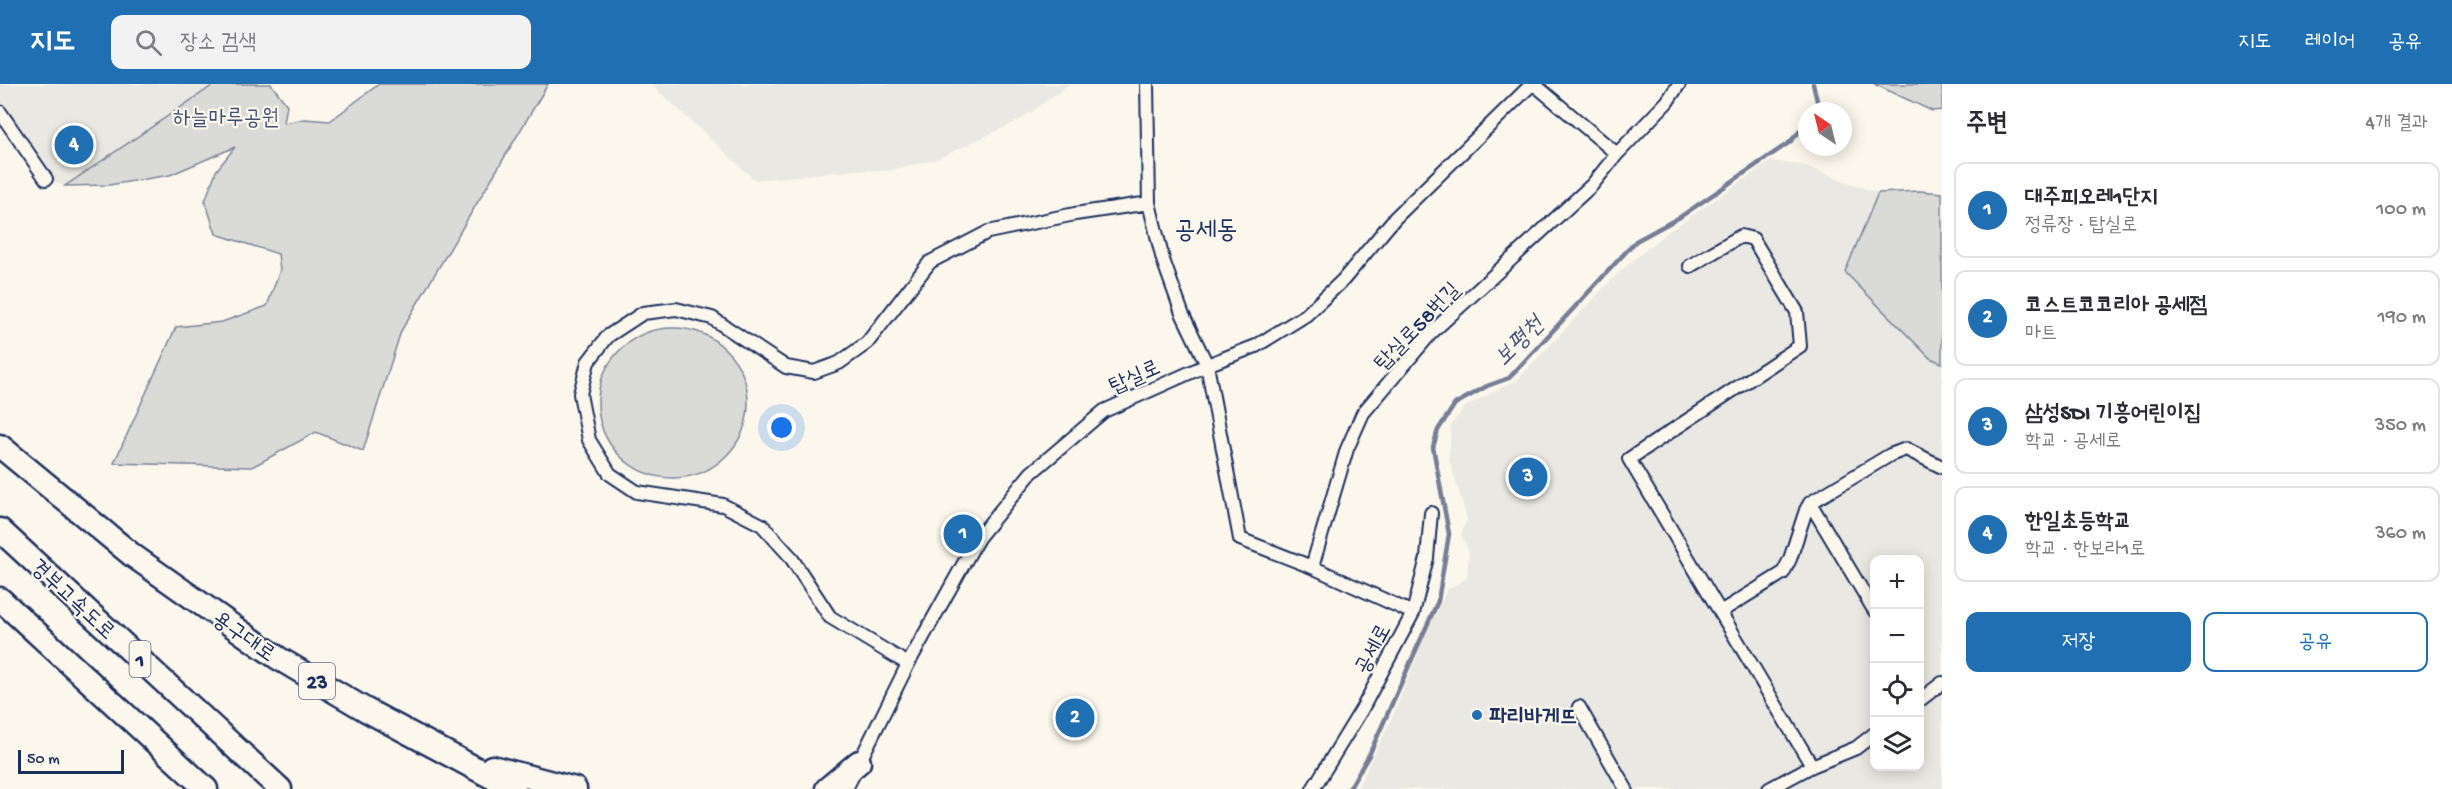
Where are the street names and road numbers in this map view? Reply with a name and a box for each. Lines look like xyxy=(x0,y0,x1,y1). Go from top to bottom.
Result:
street label: 탑실로58번길 xyxy=(1371,278,1467,377)
street label: 탑실로 xyxy=(1106,356,1165,401)
street label: 경부고속도로 xyxy=(24,555,119,647)
street label: 용구대로 xyxy=(206,607,279,669)
street label: 공세로 xyxy=(1351,620,1398,679)
road number: 1 xyxy=(130,641,150,677)
road number: 23 xyxy=(299,663,335,699)

